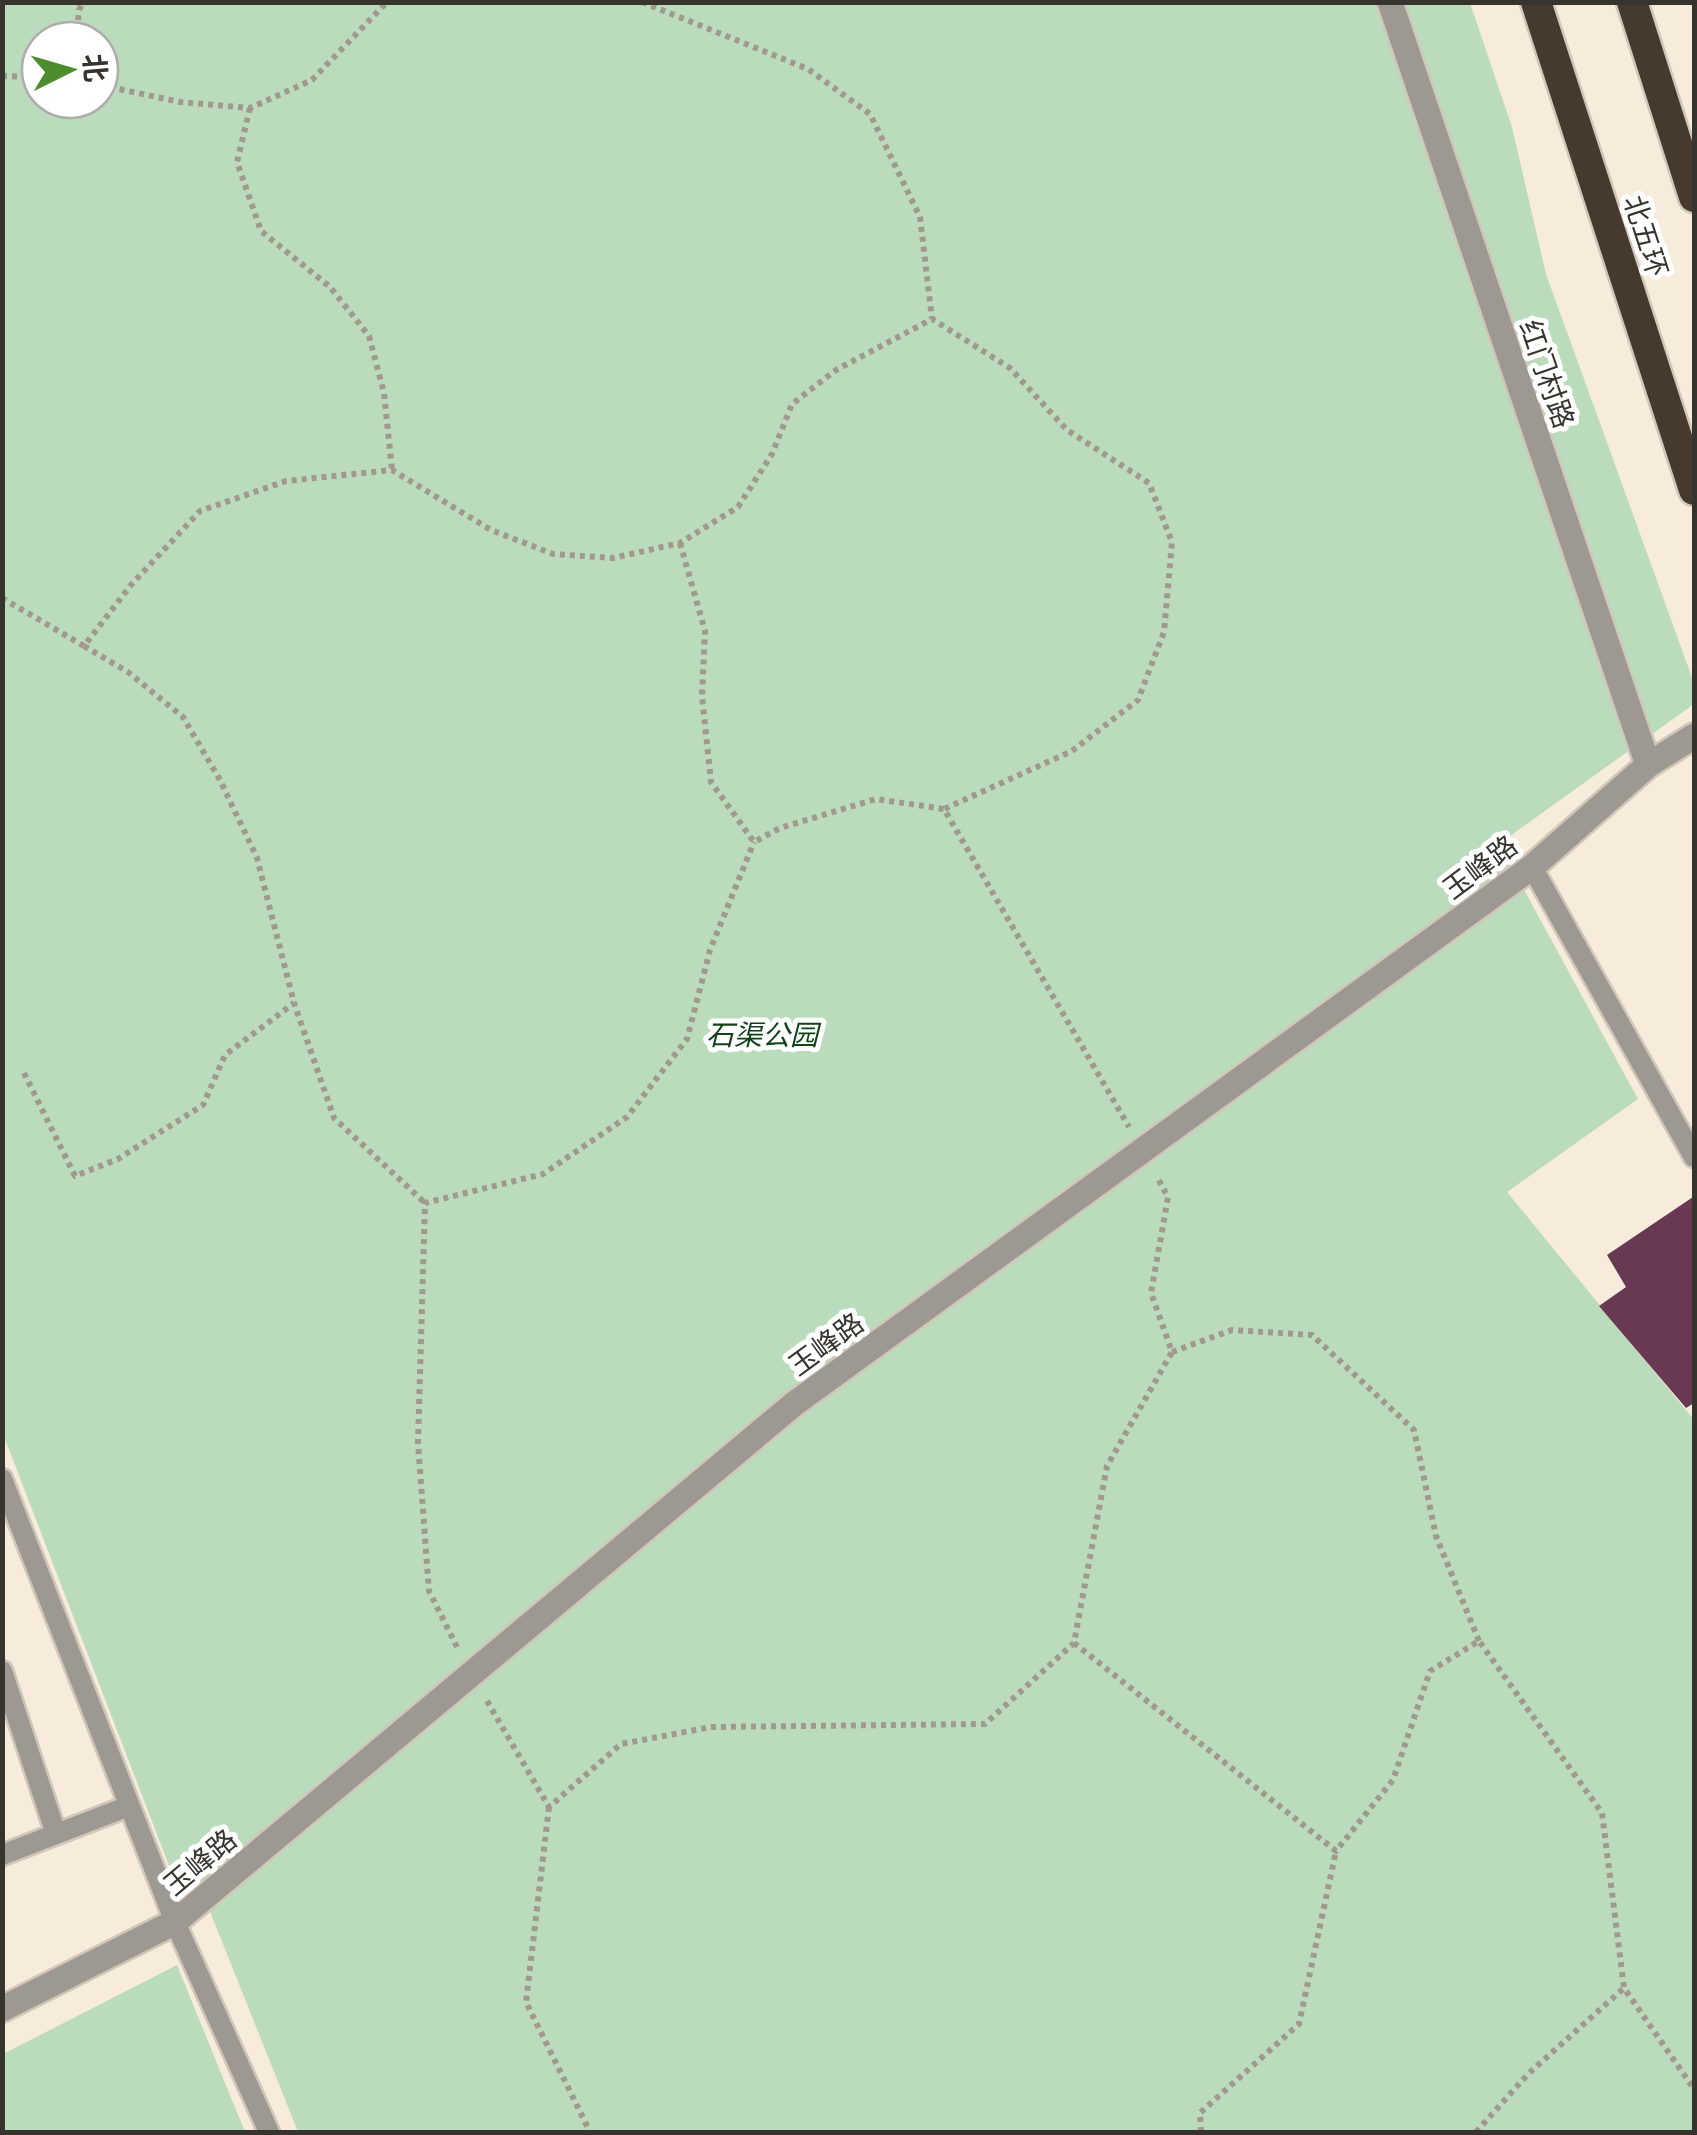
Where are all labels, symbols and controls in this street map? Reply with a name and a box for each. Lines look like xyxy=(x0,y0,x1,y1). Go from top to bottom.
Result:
north arrow xyxy=(20,20,120,120)
text: 北 xyxy=(76,52,115,83)
street label: 北五环 xyxy=(1616,190,1677,282)
street label: 红门村路 xyxy=(1512,315,1583,433)
street label: 玉峰路 xyxy=(1435,827,1524,907)
park label: 石渠公园 xyxy=(706,1016,822,1053)
street label: 玉峰路 xyxy=(781,1304,871,1383)
street label: 玉峰路 xyxy=(156,1820,244,1903)

